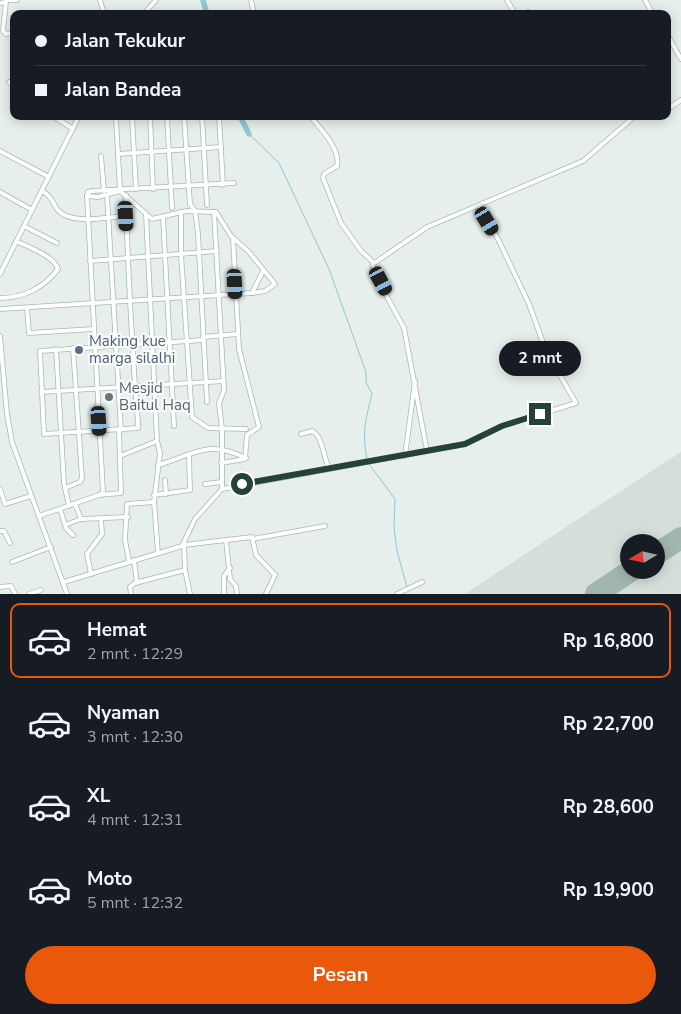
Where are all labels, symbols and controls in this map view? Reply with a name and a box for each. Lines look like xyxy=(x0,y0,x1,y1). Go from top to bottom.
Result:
text: Jalan Tekukur xyxy=(65,28,185,54)
text: Jalan Bandea xyxy=(65,77,182,103)
car xyxy=(117,201,134,231)
car xyxy=(472,204,501,238)
car xyxy=(367,264,394,298)
car xyxy=(226,269,243,299)
place label: Making kue marga silalhi xyxy=(89,331,175,368)
callout: 2 mnt xyxy=(499,342,581,376)
marker: Making kue marga silalhi xyxy=(73,344,85,356)
text: 2 mnt xyxy=(518,347,562,369)
place label: Mesjid Baitul Haq xyxy=(119,378,191,415)
marker: Mesjid Baitul Haq xyxy=(103,391,115,403)
route end xyxy=(529,403,551,425)
car xyxy=(90,406,107,436)
route start xyxy=(231,473,253,495)
north arrow xyxy=(620,534,665,579)
map controls xyxy=(620,534,665,579)
text: Hemat xyxy=(87,617,146,643)
icon: car xyxy=(27,618,72,663)
text: Rp 16,800 xyxy=(563,628,654,654)
text: 2 mnt · 12:29 xyxy=(87,643,183,665)
text: Nyaman xyxy=(87,700,160,726)
icon: car xyxy=(27,701,72,746)
text: Rp 22,700 xyxy=(563,711,654,737)
text: 3 mnt · 12:30 xyxy=(87,726,183,748)
text: XL xyxy=(87,783,110,809)
icon: car xyxy=(27,784,72,829)
text: Rp 28,600 xyxy=(563,794,654,820)
text: 4 mnt · 12:31 xyxy=(87,809,183,831)
text: Moto xyxy=(87,866,133,892)
icon: car xyxy=(27,867,72,912)
text: Rp 19,900 xyxy=(563,877,654,903)
text: 5 mnt · 12:32 xyxy=(87,892,183,914)
button: Pesan xyxy=(25,946,656,1004)

